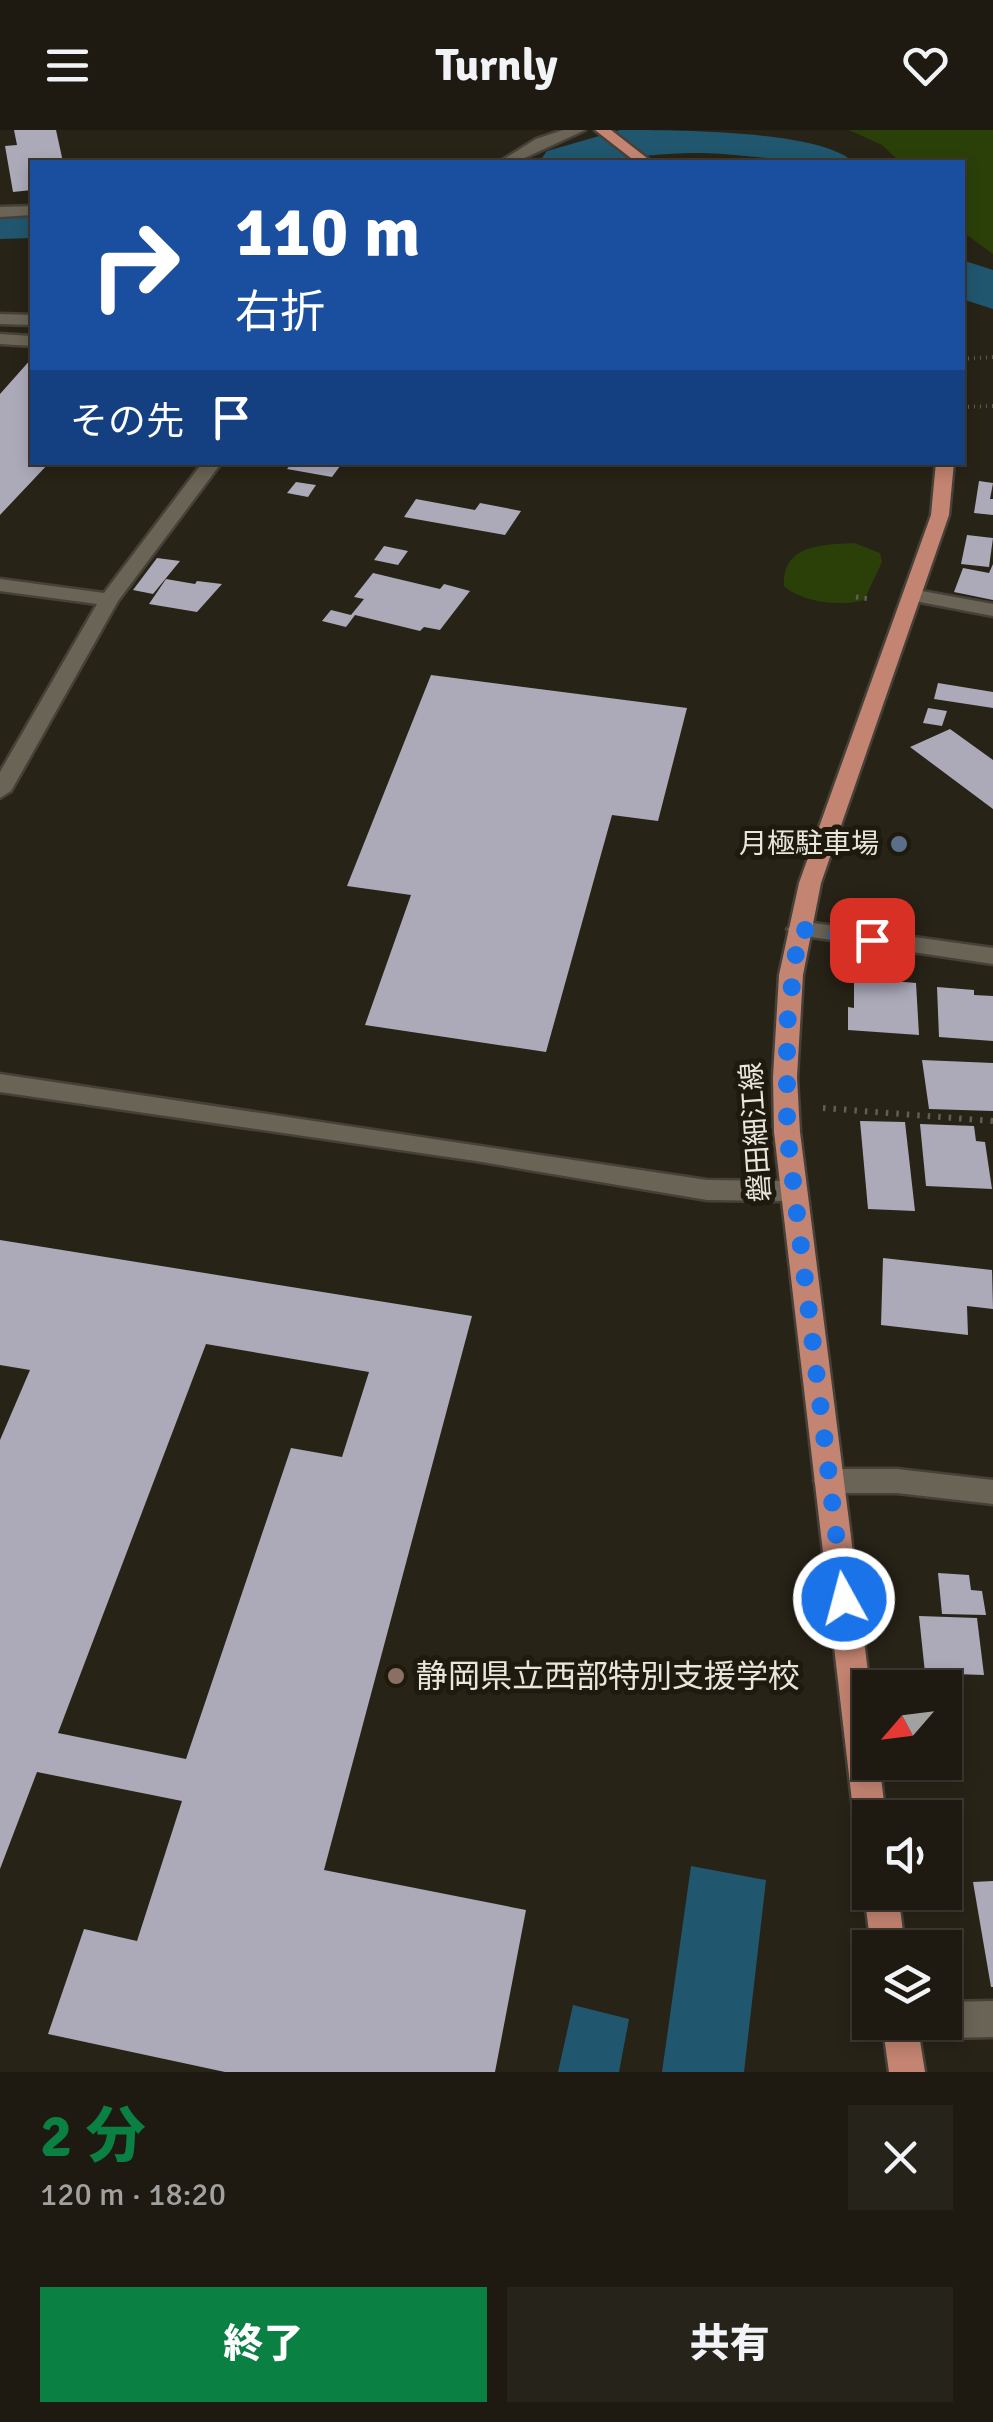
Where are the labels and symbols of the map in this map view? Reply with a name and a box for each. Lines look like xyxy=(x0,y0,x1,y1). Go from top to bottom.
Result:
place label: 月極駐車場 xyxy=(739,827,879,861)
marker: 月極駐車場 xyxy=(888,833,910,855)
pin xyxy=(830,898,915,983)
street label: 磐田細江線 xyxy=(734,1061,778,1203)
position arrow xyxy=(792,1547,896,1651)
place label: 静岡県立西部特別支援学校 xyxy=(416,1657,800,1696)
marker: 静岡県立西部特別支援学校 xyxy=(385,1665,407,1687)
north arrow xyxy=(852,1670,962,1780)

